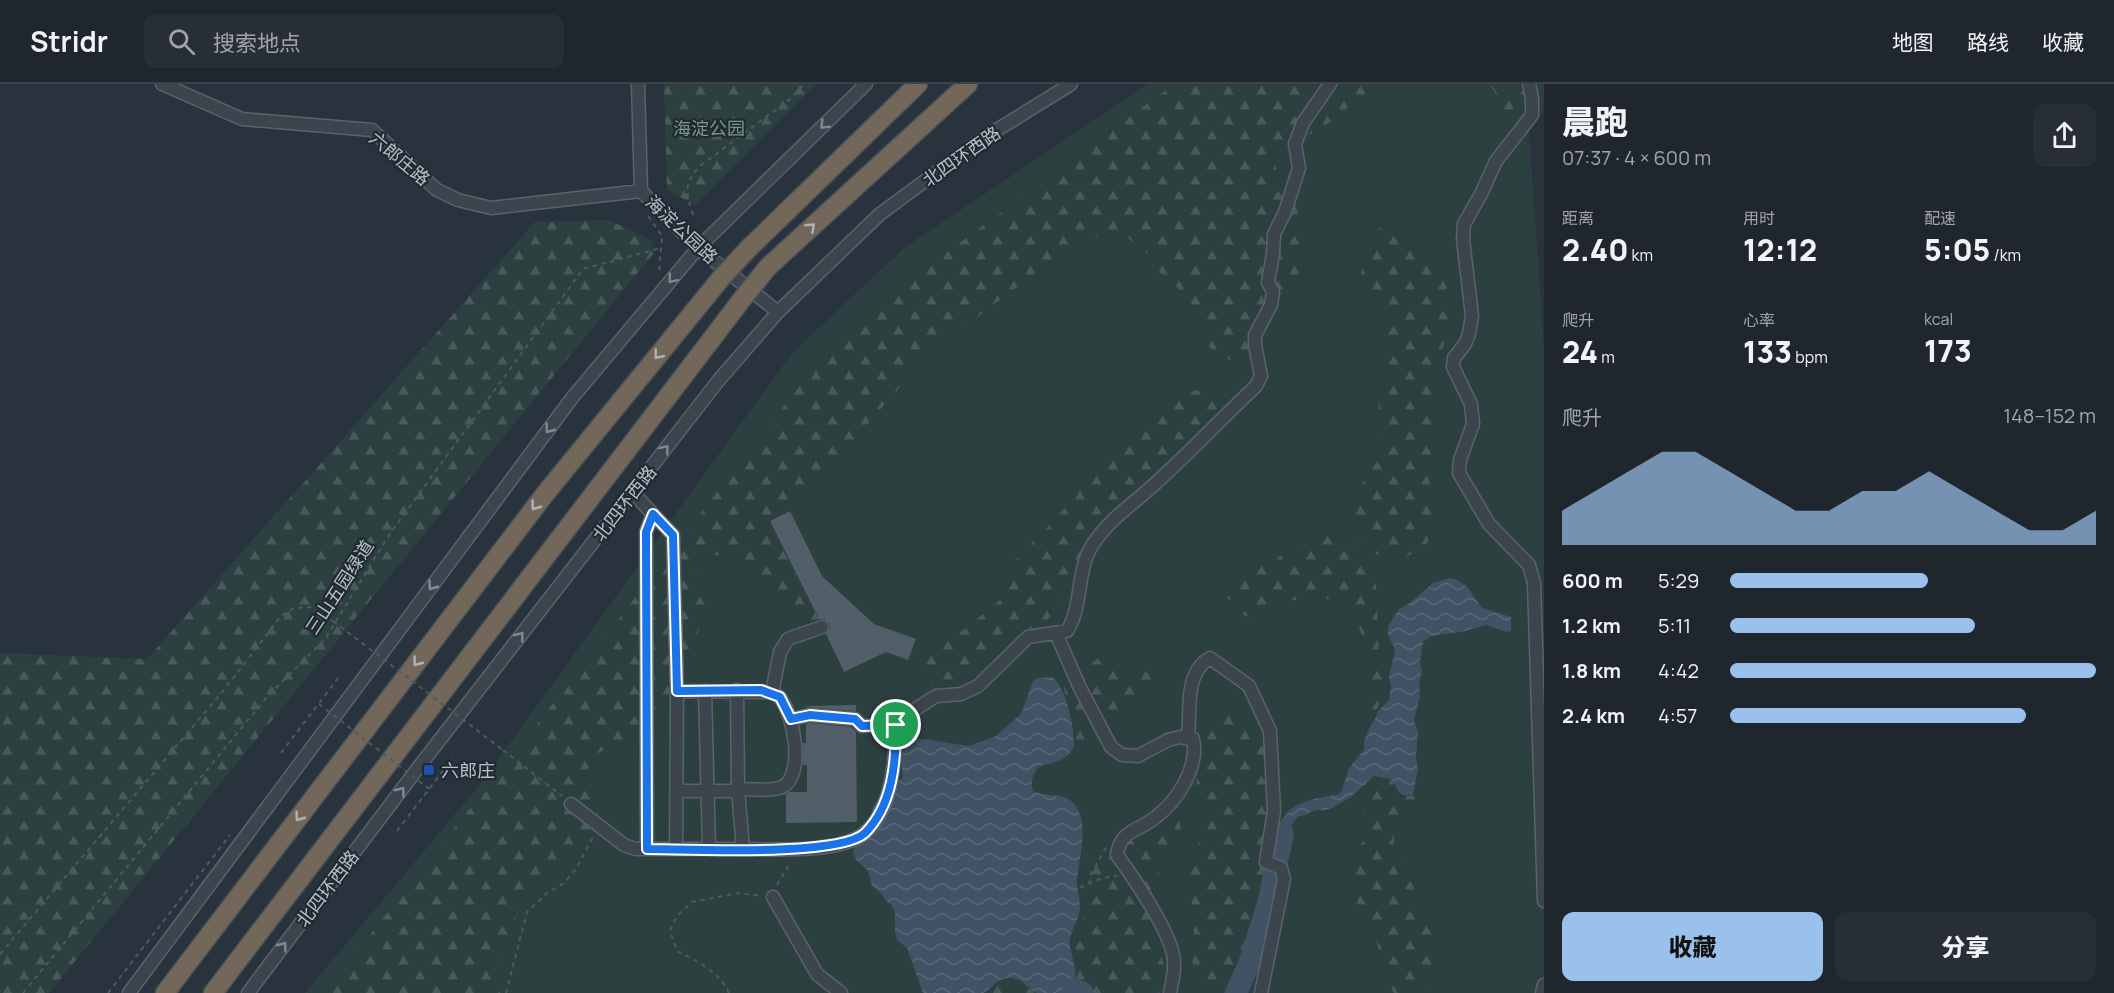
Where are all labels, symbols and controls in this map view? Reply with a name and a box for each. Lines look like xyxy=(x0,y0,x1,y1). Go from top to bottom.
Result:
search box xyxy=(144,14,564,68)
text: Stridr xyxy=(30,22,108,60)
icon: search xyxy=(165,25,198,58)
text: 搜索地点 xyxy=(213,28,301,58)
text: 地图 xyxy=(1892,28,1934,56)
text: 路线 xyxy=(1967,28,2009,56)
text: 收藏 xyxy=(2042,28,2084,56)
text: 晨跑 xyxy=(1562,99,1628,144)
button: share xyxy=(2033,104,2096,167)
park label: 海淀公园 xyxy=(673,116,745,140)
one-way arrow xyxy=(820,118,830,129)
street label: 北四环西路 xyxy=(917,120,1005,192)
street label: 六郎庄路 xyxy=(365,126,435,190)
text: 07:37 · 4 × 600 m xyxy=(1562,144,1711,171)
street label: 海淀公园路 xyxy=(641,190,723,268)
text: 距离 xyxy=(1562,207,1594,229)
text: 用时 xyxy=(1743,207,1775,229)
text: 配速 xyxy=(1924,207,1956,229)
one-way arrow xyxy=(805,223,815,234)
text: 2.40 xyxy=(1562,229,1628,270)
text: 12:12 xyxy=(1743,229,1817,270)
text: 5:05 xyxy=(1924,229,1990,270)
text: km xyxy=(1628,244,1653,266)
text: /km xyxy=(1990,244,2021,266)
one-way arrow xyxy=(668,272,679,283)
text: kcal xyxy=(1924,308,1953,330)
text: 爬升 xyxy=(1562,309,1594,331)
text: 心率 xyxy=(1743,309,1775,331)
text: 173 xyxy=(1924,330,1972,371)
text: 24 xyxy=(1562,331,1598,372)
text: 133 xyxy=(1743,331,1792,372)
text: m xyxy=(1598,346,1615,368)
text: bpm xyxy=(1792,346,1828,368)
one-way arrow xyxy=(655,348,666,359)
text: 148–152 m xyxy=(2003,402,2096,429)
text: 爬升 xyxy=(1562,404,1602,431)
one-way arrow xyxy=(545,423,556,434)
one-way arrow xyxy=(658,445,669,456)
street label: 北四环西路 xyxy=(587,460,661,546)
one-way arrow xyxy=(532,500,543,511)
street label: 三山五园绿道 xyxy=(300,535,378,639)
text: 600 m xyxy=(1562,567,1623,594)
text: 5:29 xyxy=(1658,567,1699,594)
one-way arrow xyxy=(429,579,440,590)
text: 1.2 km xyxy=(1562,612,1621,639)
text: 5:11 xyxy=(1658,612,1691,639)
one-way arrow xyxy=(513,632,524,643)
one-way arrow xyxy=(414,655,425,666)
text: 1.8 km xyxy=(1562,657,1621,684)
text: 4:42 xyxy=(1658,657,1699,684)
pin xyxy=(870,699,921,750)
text: 2.4 km xyxy=(1562,702,1625,729)
text: 4:57 xyxy=(1658,702,1697,729)
icon: arrive xyxy=(879,708,912,741)
place label: 六郎庄 xyxy=(441,758,495,782)
marker: 六郎庄 xyxy=(422,763,436,777)
one-way arrow xyxy=(394,786,405,797)
one-way arrow xyxy=(296,810,307,821)
street label: 北四环西路 xyxy=(290,845,364,931)
button: 收藏 xyxy=(1562,912,1823,981)
button: 分享 xyxy=(1835,912,2096,981)
one-way arrow xyxy=(276,942,287,953)

